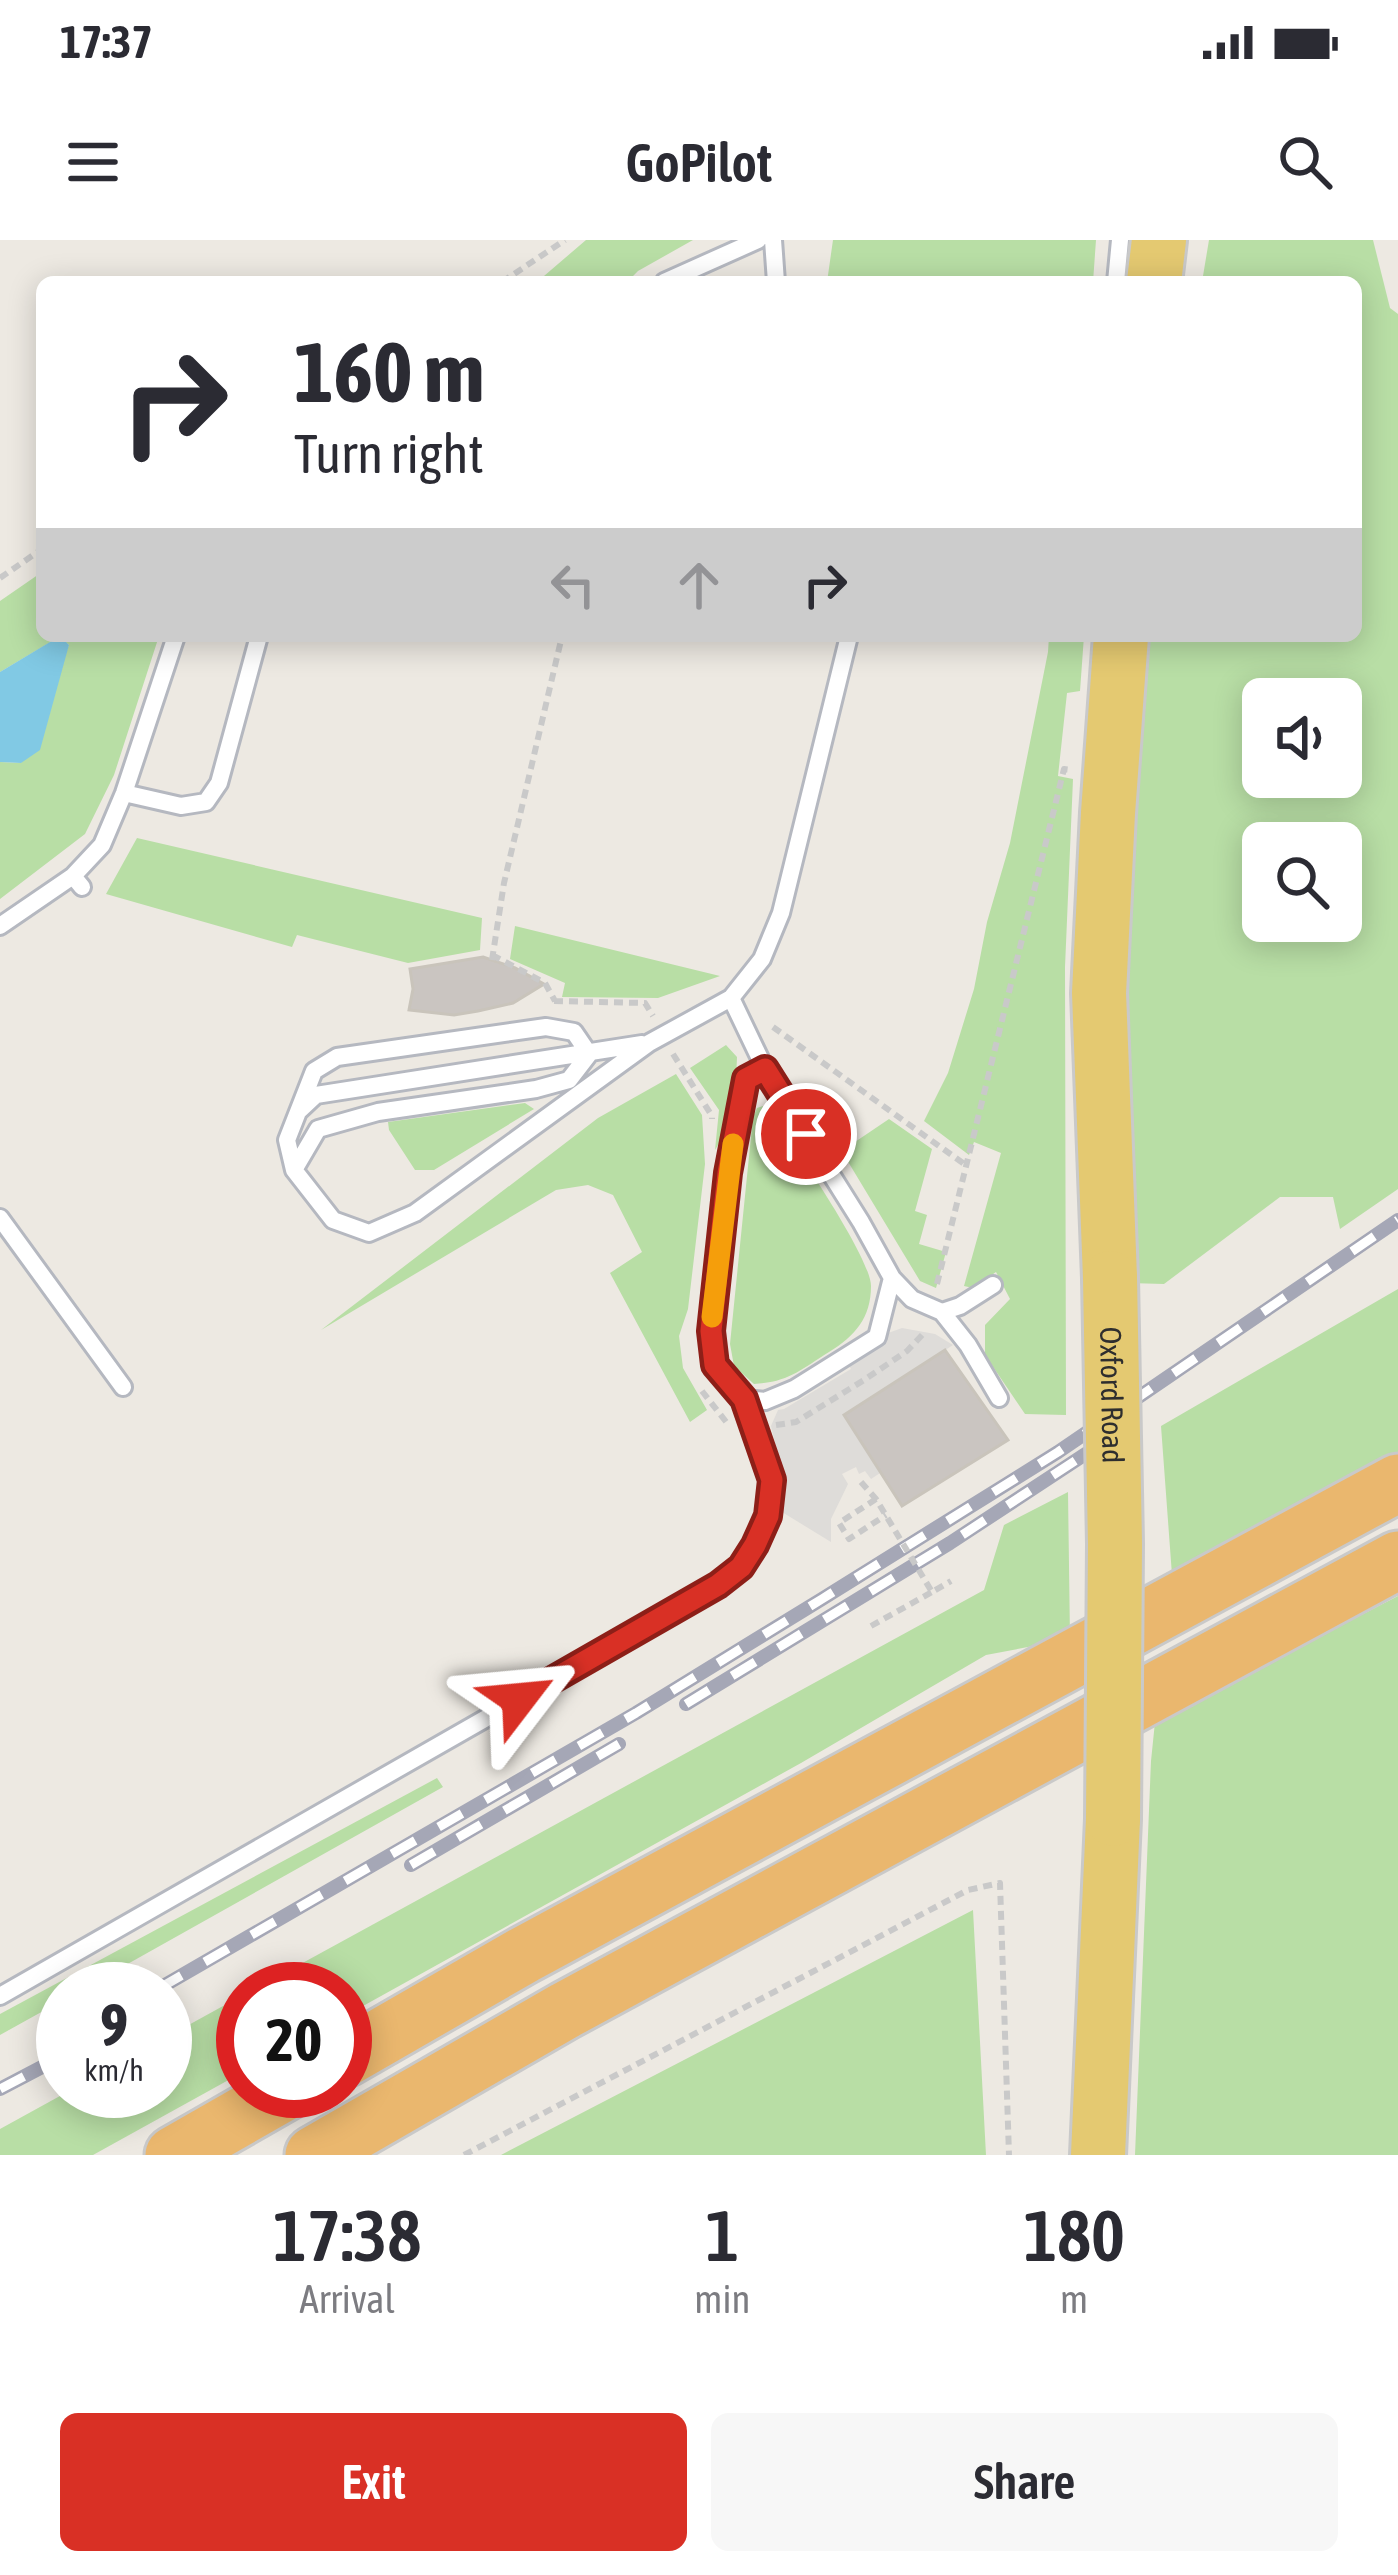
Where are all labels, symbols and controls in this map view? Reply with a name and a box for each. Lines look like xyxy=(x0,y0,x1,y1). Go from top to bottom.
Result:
text: 17:37 xyxy=(60,16,153,68)
icon: menu xyxy=(60,129,126,195)
icon: search xyxy=(1272,129,1338,195)
text: GoPilot xyxy=(626,132,772,193)
icon: right xyxy=(96,324,252,480)
text: 160 m xyxy=(294,324,484,420)
text: Turn right xyxy=(294,423,484,484)
icon: left xyxy=(540,552,606,618)
icon: ahead xyxy=(666,552,732,618)
icon: right xyxy=(792,552,858,618)
map controls xyxy=(1242,678,1362,942)
button: sound xyxy=(1242,678,1362,798)
button: search xyxy=(1242,822,1362,942)
pin xyxy=(755,1083,857,1185)
icon: arrive xyxy=(773,1101,839,1167)
street label: Oxford Road xyxy=(1094,1326,1130,1464)
position arrow xyxy=(456,1636,582,1762)
speed limit sign: 20 xyxy=(216,1962,372,2118)
text: 9 xyxy=(100,1990,128,2059)
text: km/h xyxy=(84,2053,144,2087)
text: 17:38 xyxy=(273,2194,421,2276)
text: 1 xyxy=(705,2194,739,2276)
text: 180 xyxy=(1023,2194,1125,2276)
text: Arrival xyxy=(300,2277,395,2321)
text: min xyxy=(694,2277,750,2321)
text: m xyxy=(1060,2277,1088,2321)
button: Exit xyxy=(60,2413,687,2551)
button: Share xyxy=(711,2413,1338,2551)

